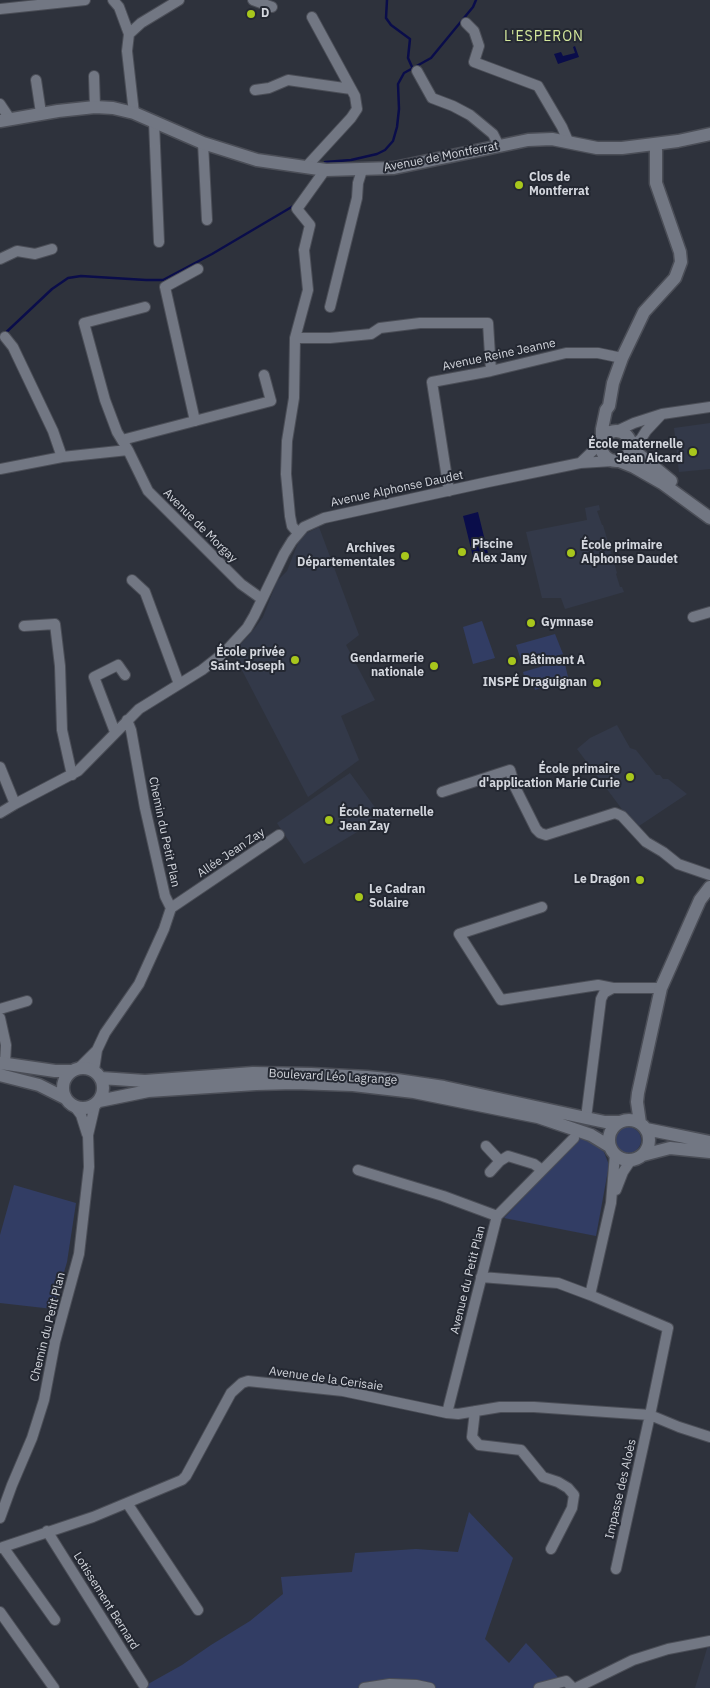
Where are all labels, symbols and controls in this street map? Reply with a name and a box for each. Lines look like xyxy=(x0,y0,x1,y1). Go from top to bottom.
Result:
place label: D xyxy=(261,7,269,21)
marker: D xyxy=(245,8,257,20)
district label: L'ESPERON xyxy=(503,29,585,45)
street label: Avenue de Montferrat xyxy=(382,139,500,175)
place label: Clos de Montferrat xyxy=(529,171,589,199)
marker: Clos de Montferrat xyxy=(513,179,525,191)
street label: Avenue Reine Jeanne xyxy=(441,336,557,374)
place label: École maternelle Jean Aicard xyxy=(588,438,683,466)
marker: École maternelle Jean Aicard xyxy=(687,446,699,458)
street label: Avenue Alphonse Daudet xyxy=(329,468,465,510)
street label: Avenue de Morgay xyxy=(160,486,240,566)
place label: Piscine Alex Jany xyxy=(472,538,527,566)
place label: École primaire Alphonse Daudet xyxy=(581,539,678,567)
place label: Archives Départementales xyxy=(297,542,395,570)
marker: Piscine Alex Jany xyxy=(456,546,468,558)
marker: École primaire Alphonse Daudet xyxy=(565,547,577,559)
marker: Archives Départementales xyxy=(399,550,411,562)
place label: Gymnase xyxy=(541,616,594,630)
marker: Gymnase xyxy=(525,617,537,629)
place label: École privée Saint-Joseph xyxy=(210,646,285,674)
place label: Gendarmerie nationale xyxy=(350,652,424,680)
marker: École privée Saint-Joseph xyxy=(289,654,301,666)
place label: Bâtiment A xyxy=(522,654,585,668)
marker: Bâtiment A xyxy=(506,655,518,667)
marker: Gendarmerie nationale xyxy=(428,660,440,672)
place label: INSPÉ Draguignan xyxy=(483,676,587,690)
marker: INSPÉ Draguignan xyxy=(591,677,603,689)
place label: École primaire d'application Marie Curie xyxy=(479,763,620,791)
marker: École primaire d'application Marie Curie xyxy=(624,771,636,783)
street label: Chemin du Petit Plan xyxy=(145,776,183,888)
place label: École maternelle Jean Zay xyxy=(339,806,434,834)
marker: École maternelle Jean Zay xyxy=(323,814,335,826)
street label: Allée Jean Zay xyxy=(195,825,267,881)
place label: Le Dragon xyxy=(574,873,630,887)
marker: Le Dragon xyxy=(634,874,646,886)
place label: Le Cadran Solaire xyxy=(369,883,425,911)
marker: Le Cadran Solaire xyxy=(353,891,365,903)
street label: Boulevard Léo Lagrange xyxy=(268,1066,398,1088)
street label: Avenue du Petit Plan xyxy=(448,1224,488,1336)
street label: Chemin du Petit Plan xyxy=(27,1271,69,1383)
street label: Avenue de la Cerisaie xyxy=(268,1364,384,1394)
street label: Impasse des Aloès xyxy=(603,1438,639,1540)
street label: Lotissement Bernard xyxy=(70,1550,142,1652)

